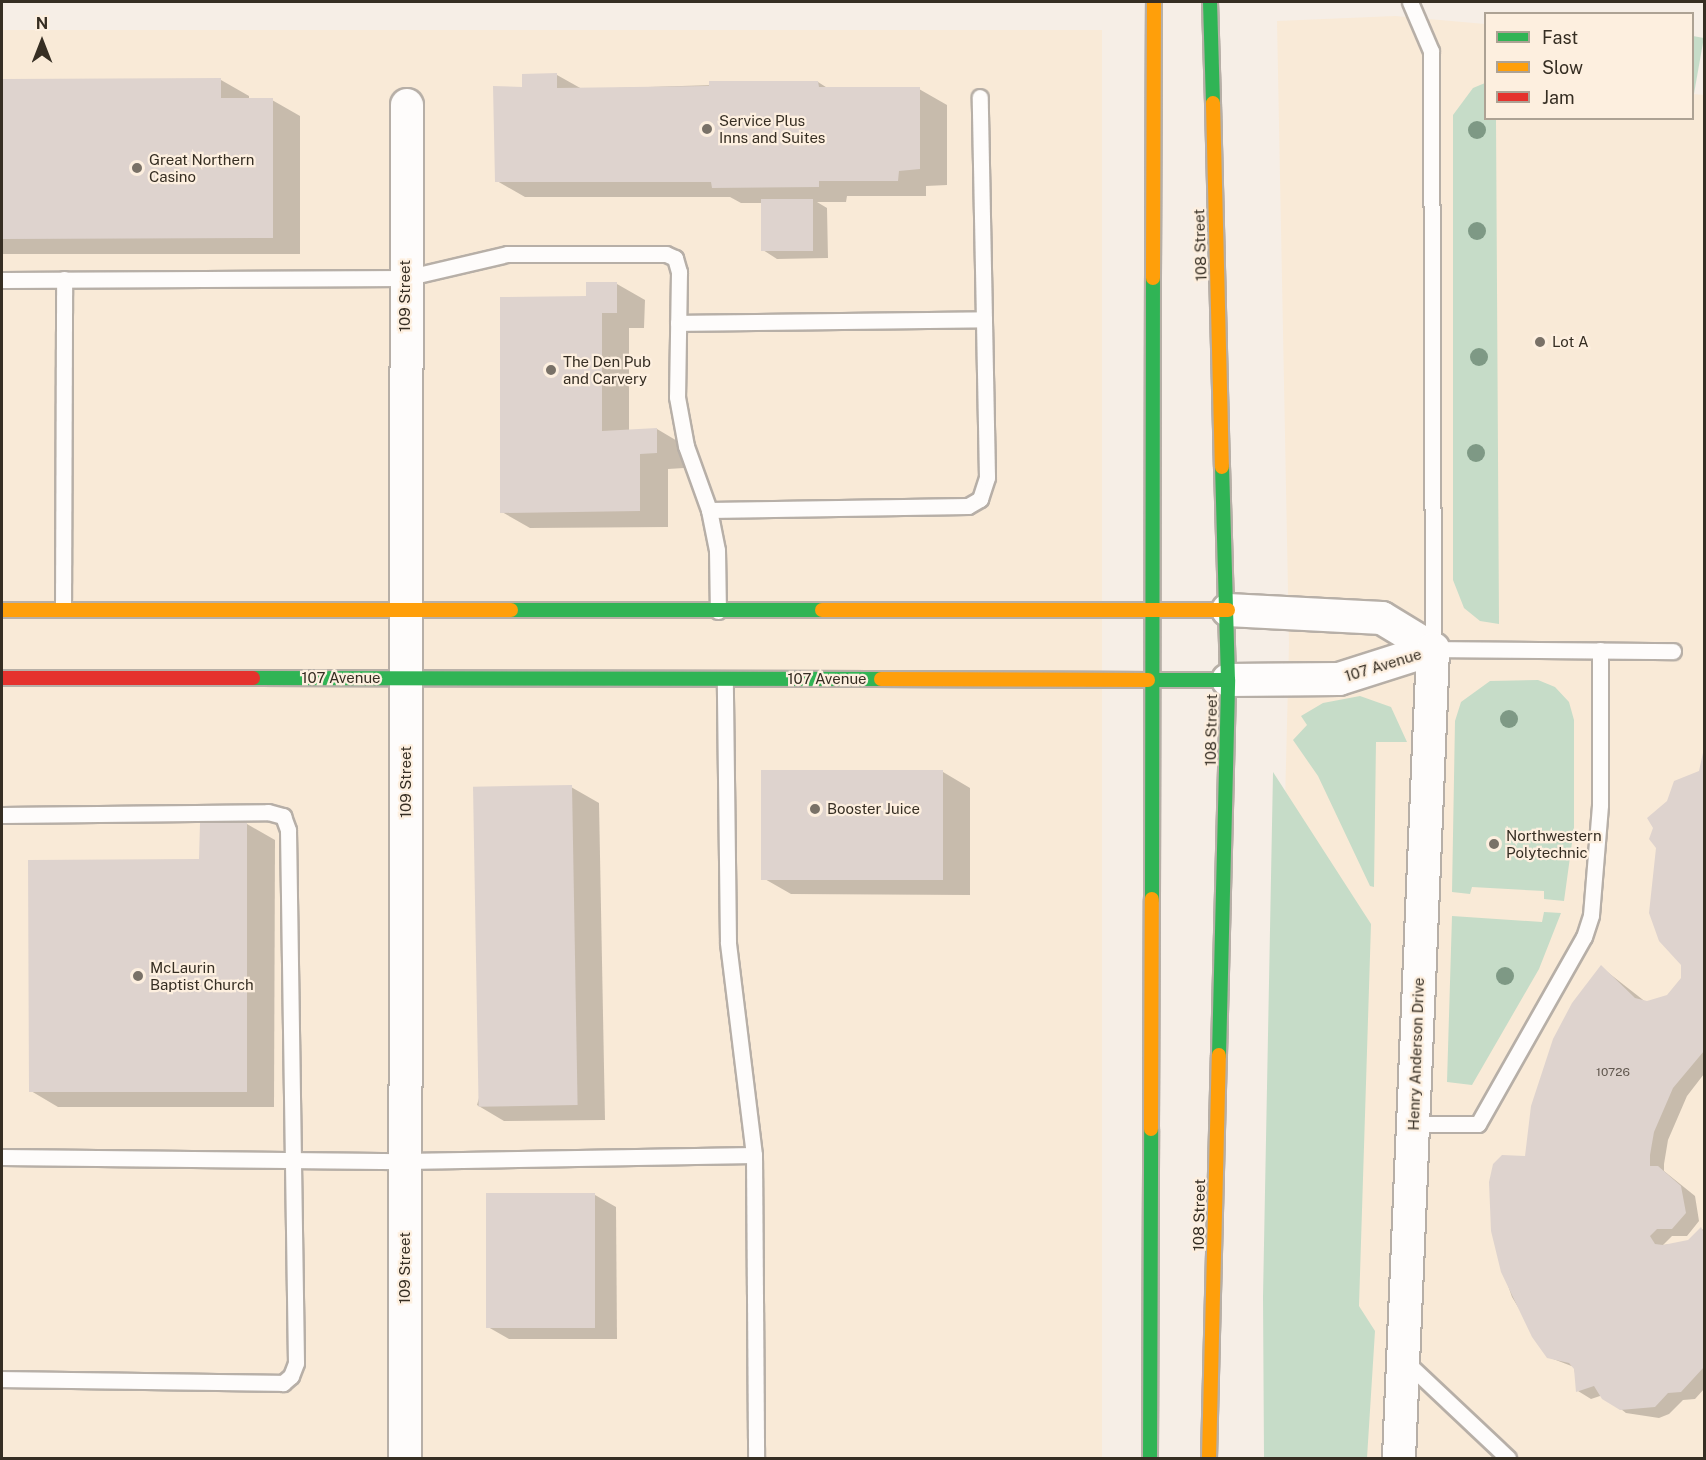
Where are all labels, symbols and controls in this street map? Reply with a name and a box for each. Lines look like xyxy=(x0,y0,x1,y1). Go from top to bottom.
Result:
north arrow xyxy=(12,12,72,72)
legend xyxy=(1484,12,1694,120)
text: N xyxy=(36,14,48,33)
text: Fast xyxy=(1542,27,1578,48)
text: Slow xyxy=(1542,57,1583,78)
text: Jam xyxy=(1542,87,1575,108)
place label: Service Plus Inns and Suites xyxy=(719,111,825,146)
marker: Service Plus Inns and Suites xyxy=(700,122,714,136)
place label: Great Northern Casino xyxy=(149,150,254,185)
marker: Great Northern Casino xyxy=(130,161,144,175)
street label: 108 Street xyxy=(1190,209,1210,281)
street label: 109 Street xyxy=(396,260,414,332)
place label: Lot A xyxy=(1552,333,1589,351)
marker: Lot A xyxy=(1533,335,1547,349)
place label: The Den Pub and Carvery xyxy=(563,352,651,387)
marker: The Den Pub and Carvery xyxy=(544,363,558,377)
street label: 107 Avenue xyxy=(1343,645,1423,685)
street label: 107 Avenue xyxy=(301,669,381,687)
street label: 107 Avenue xyxy=(787,670,867,688)
street label: 108 Street xyxy=(1201,694,1221,766)
street label: 109 Street xyxy=(397,746,415,818)
place label: Booster Juice xyxy=(827,800,920,818)
marker: Booster Juice xyxy=(808,802,822,816)
place label: Northwestern Polytechnic xyxy=(1506,826,1602,861)
marker: Northwestern Polytechnic xyxy=(1487,837,1501,851)
place label: McLaurin Baptist Church xyxy=(150,958,254,993)
marker: McLaurin Baptist Church xyxy=(131,969,145,983)
street label: Henry Anderson Drive xyxy=(1404,977,1428,1131)
house number: 10726 xyxy=(1596,1066,1630,1080)
street label: 108 Street xyxy=(1189,1179,1209,1251)
street label: 109 Street xyxy=(396,1232,414,1304)

